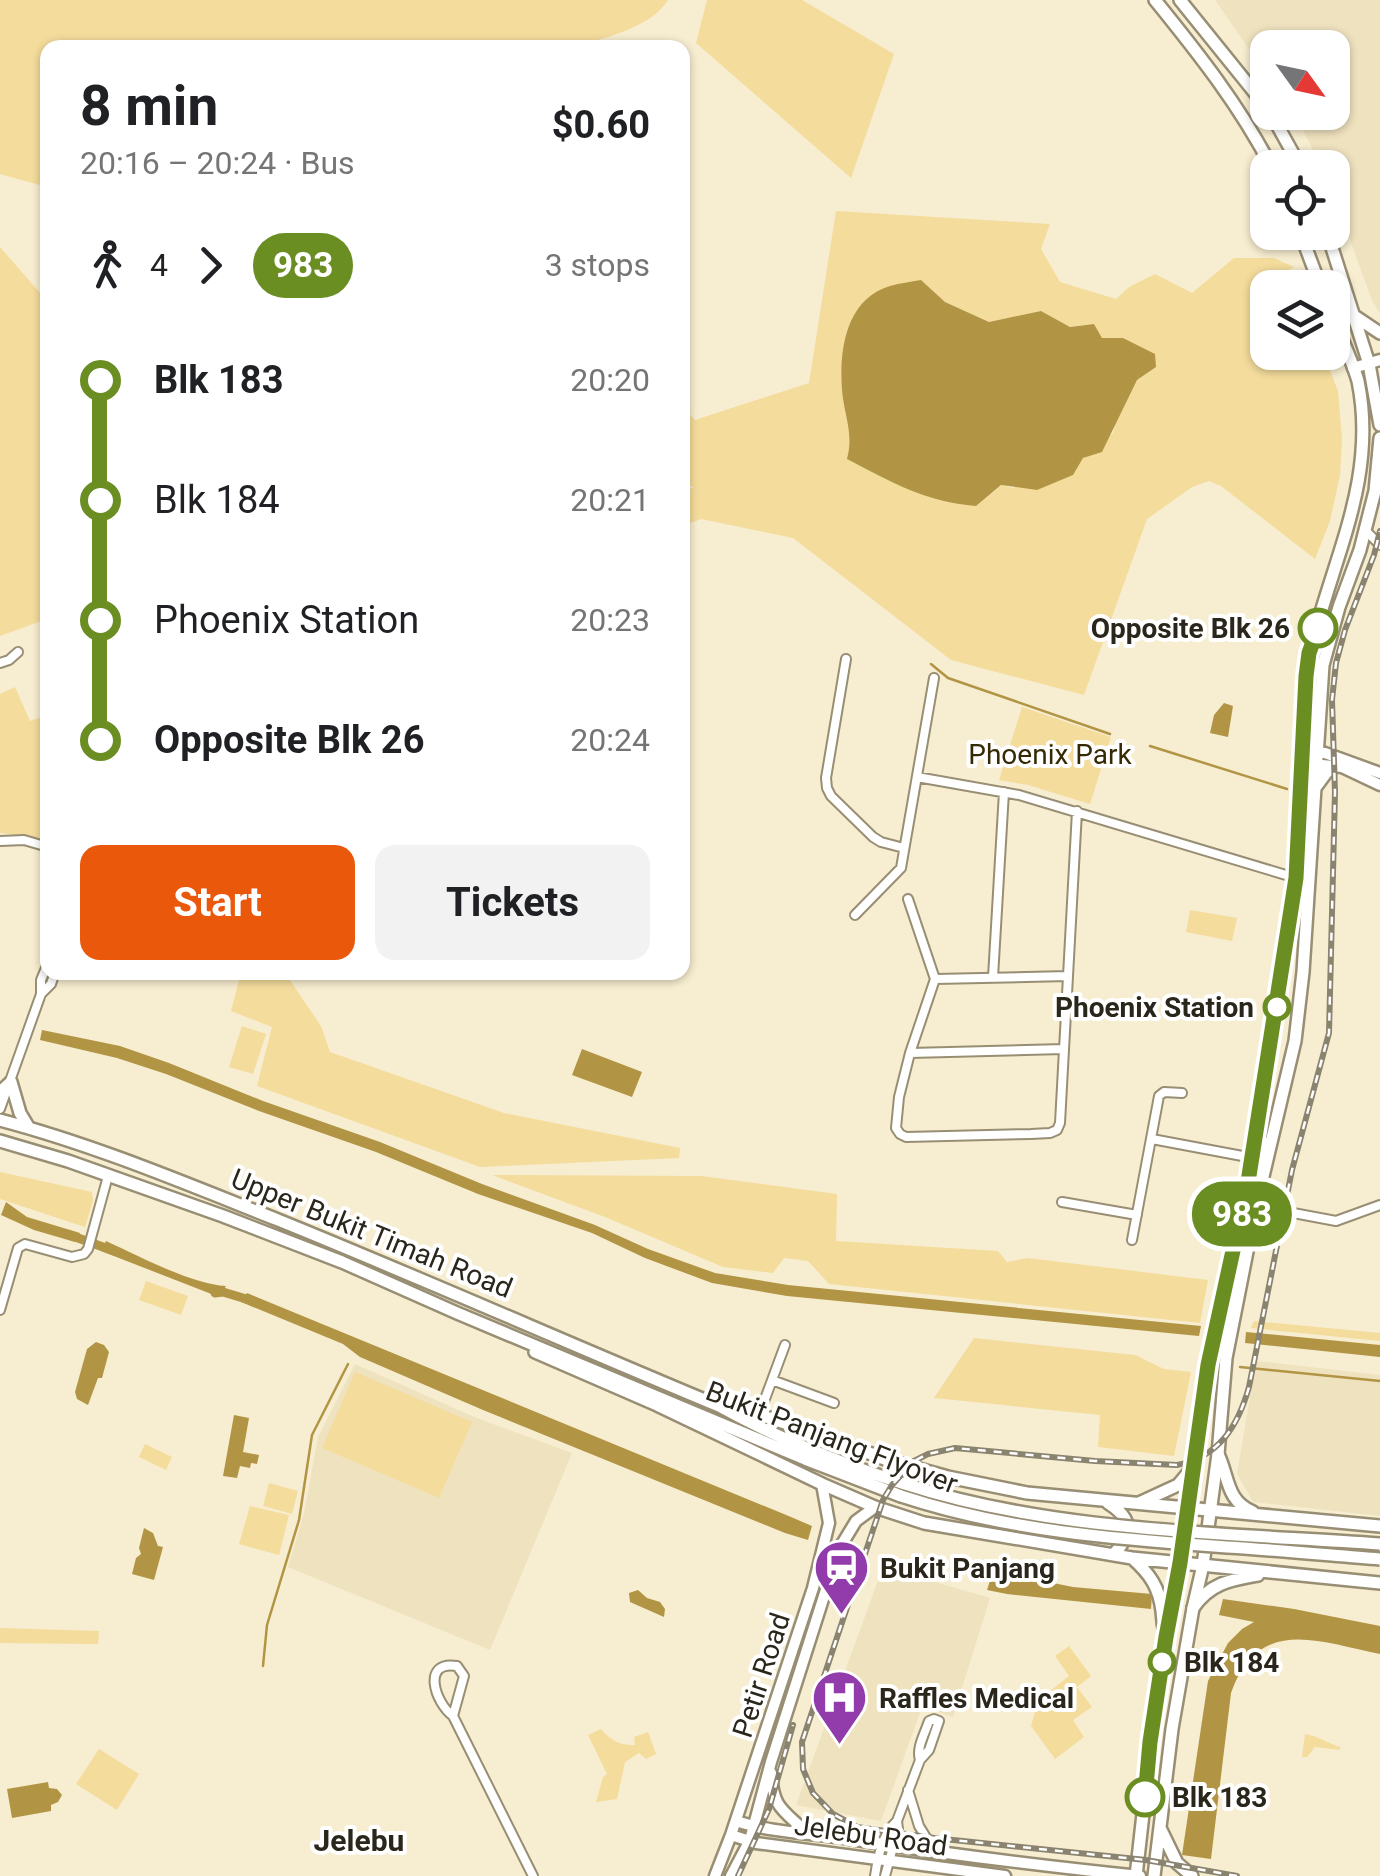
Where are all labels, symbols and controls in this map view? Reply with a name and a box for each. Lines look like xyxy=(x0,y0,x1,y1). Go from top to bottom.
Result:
north arrow xyxy=(1250,30,1350,130)
map controls xyxy=(1250,30,1350,370)
text: 8 min xyxy=(80,74,218,138)
text: $0.60 xyxy=(552,103,650,147)
text: 20:16 – 20:24 · Bus xyxy=(80,144,355,182)
button: locate xyxy=(1250,150,1350,250)
icon: walk xyxy=(80,238,135,293)
icon: forward xyxy=(183,238,238,293)
text: 983 xyxy=(273,245,333,286)
text: 4 xyxy=(150,246,168,284)
text: 3 stops xyxy=(545,246,650,284)
button: layers xyxy=(1250,270,1350,370)
text: Blk 183 xyxy=(154,358,283,402)
text: 20:20 xyxy=(570,361,650,399)
text: Blk 184 xyxy=(154,478,280,522)
text: 20:21 xyxy=(570,481,650,519)
text: Phoenix Station xyxy=(154,598,419,642)
text: 20:23 xyxy=(570,601,650,639)
marker: Opposite Blk 26 xyxy=(1299,609,1337,647)
place label: Opposite Blk 26 xyxy=(1091,612,1290,645)
text: Opposite Blk 26 xyxy=(154,718,424,762)
text: 20:24 xyxy=(570,721,650,759)
park label: Phoenix Park xyxy=(968,738,1133,771)
button: Start xyxy=(80,845,355,960)
button: Tickets xyxy=(375,845,650,960)
place label: Phoenix Station xyxy=(1055,991,1254,1024)
marker: Phoenix Station xyxy=(1264,994,1290,1020)
street label: Upper Bukit Timah Road xyxy=(226,1162,517,1305)
line badge: 983 xyxy=(1184,1182,1300,1246)
text: 983 xyxy=(1212,1194,1272,1235)
street label: Bukit Panjang Flyover xyxy=(701,1374,963,1501)
station icon: Bukit Panjang xyxy=(811,1538,871,1617)
place label: Bukit Panjang xyxy=(880,1552,1055,1585)
street label: Petir Road xyxy=(726,1609,797,1742)
place label: Blk 184 xyxy=(1184,1646,1279,1679)
marker: Blk 184 xyxy=(1149,1649,1175,1675)
hospital icon: Raffles Medical xyxy=(810,1668,870,1747)
place label: Raffles Medical xyxy=(879,1682,1074,1715)
marker: Blk 183 xyxy=(1126,1778,1164,1816)
place label: Blk 183 xyxy=(1172,1781,1267,1814)
street label: Jelebu Road xyxy=(792,1808,950,1863)
district label: Jelebu xyxy=(314,1823,404,1858)

